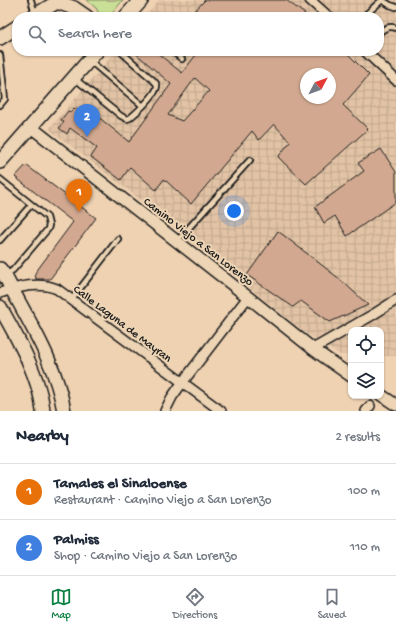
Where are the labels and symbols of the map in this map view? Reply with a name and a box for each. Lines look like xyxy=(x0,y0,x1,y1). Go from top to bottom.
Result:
north arrow xyxy=(300,68,336,104)
pin: 2 xyxy=(74,104,100,137)
pin: 1 xyxy=(66,179,92,212)
street label: Camino Viejo a San Lorenzo xyxy=(140,195,256,290)
your location xyxy=(224,201,244,221)
street label: Calle Laguna de Mayran xyxy=(70,283,174,366)

